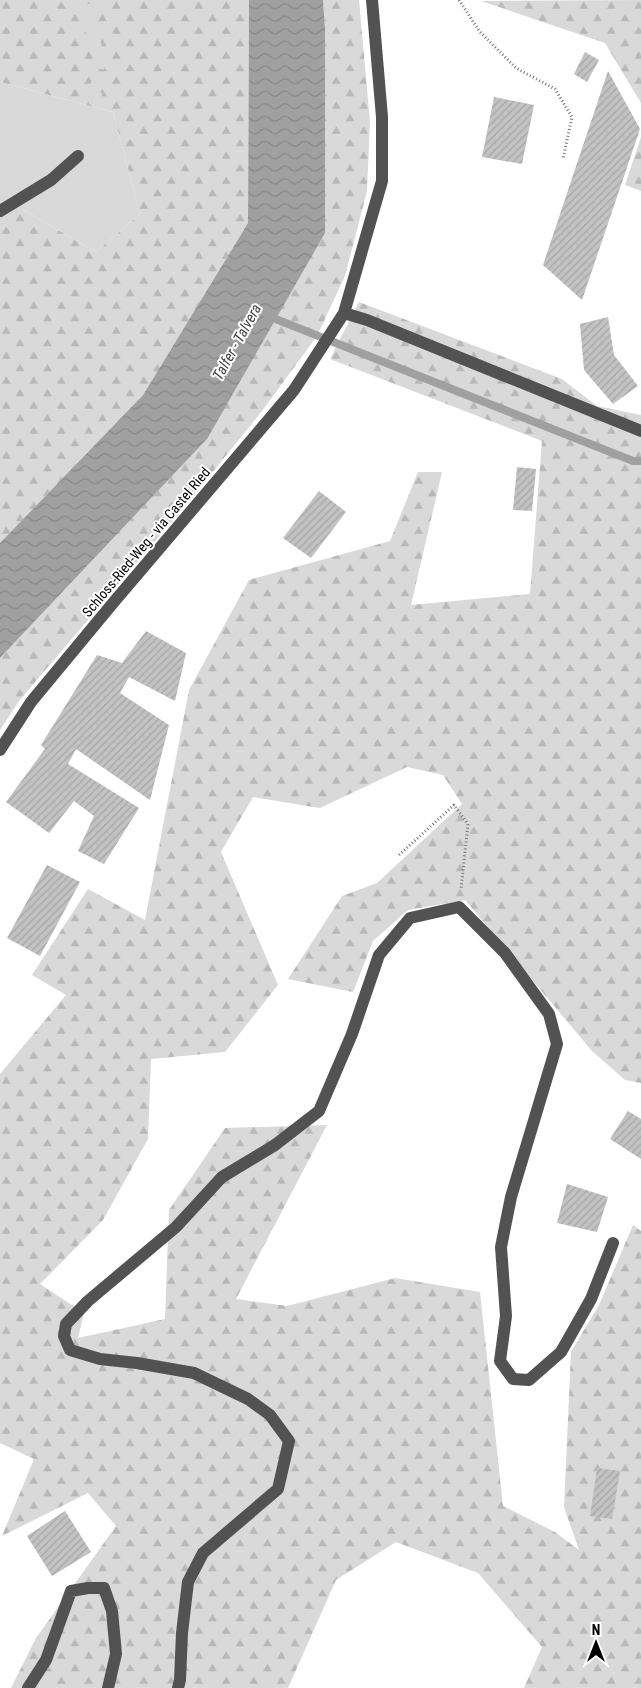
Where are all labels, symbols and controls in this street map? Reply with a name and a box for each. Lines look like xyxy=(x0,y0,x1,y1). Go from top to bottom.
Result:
water label: Talfer - Talvera xyxy=(209,301,265,383)
street label: Schloss-Ried-Weg - via Castel Ried xyxy=(79,464,213,620)
north arrow xyxy=(571,1618,621,1668)
text: N xyxy=(592,1622,600,1638)

